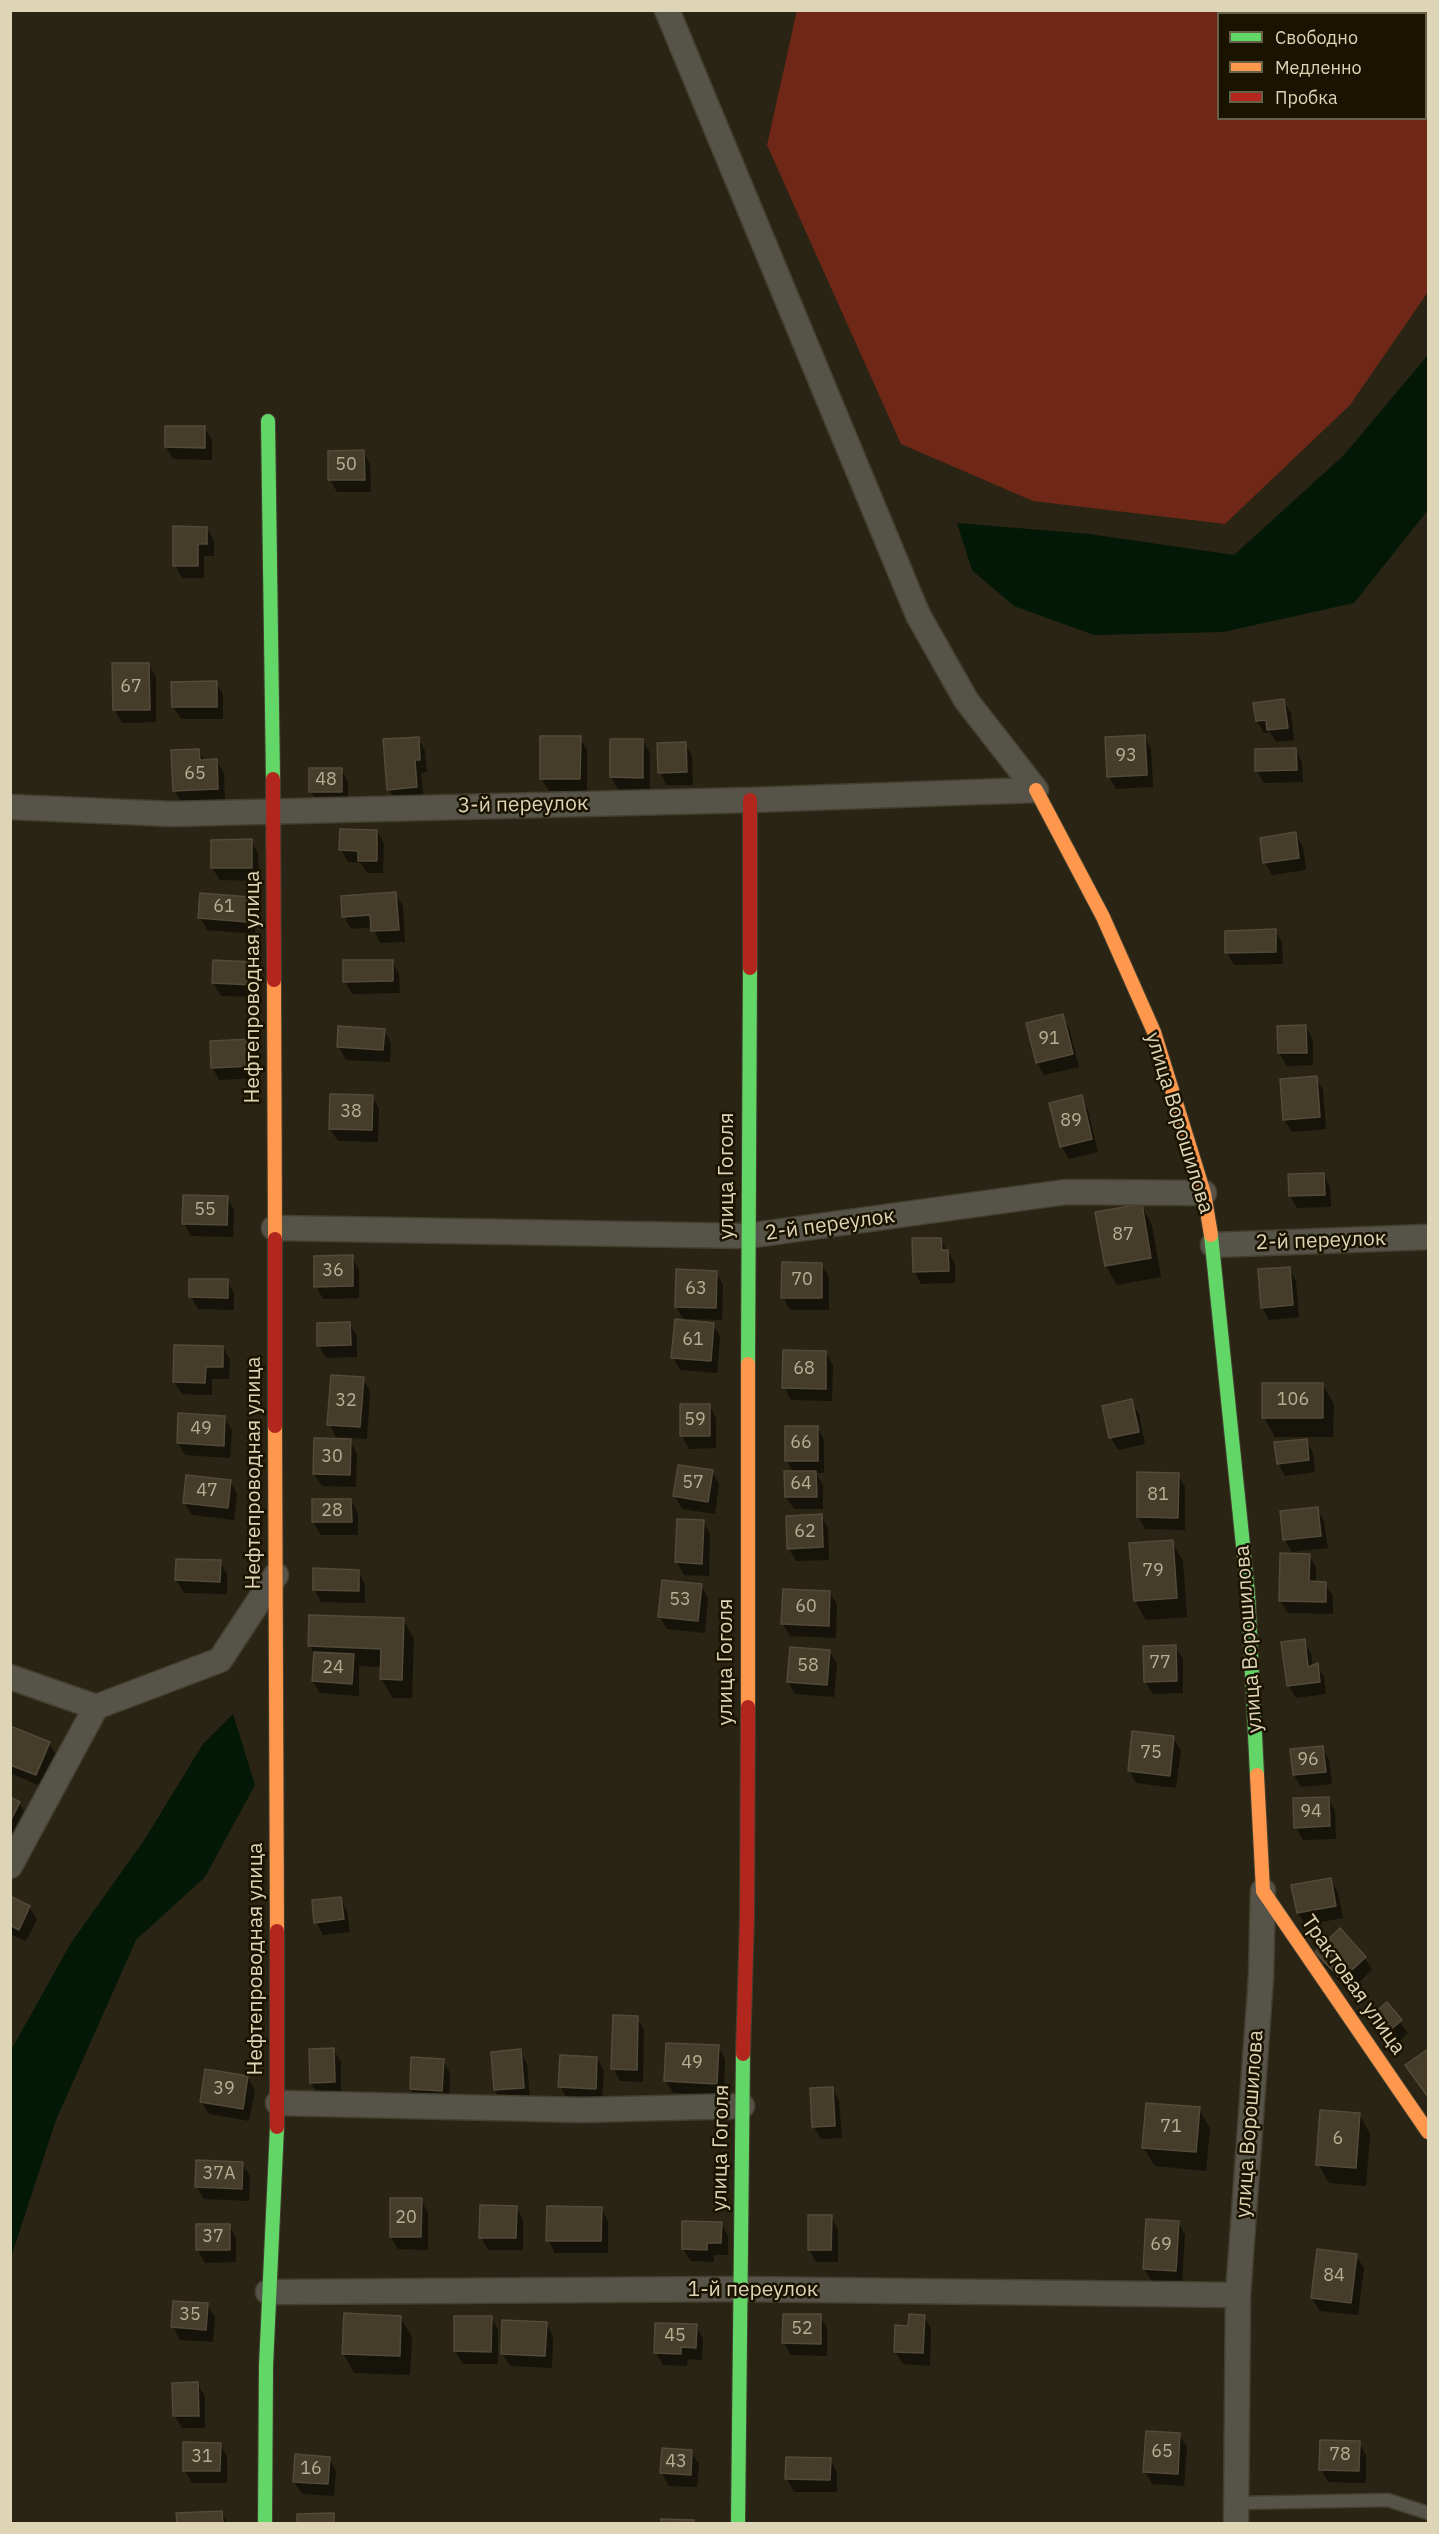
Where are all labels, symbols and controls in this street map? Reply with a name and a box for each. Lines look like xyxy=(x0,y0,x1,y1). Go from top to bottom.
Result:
legend xyxy=(1217,12,1427,120)
text: Свободно xyxy=(1275,26,1358,49)
text: Медленно xyxy=(1275,56,1362,79)
text: Пробка xyxy=(1275,86,1338,109)
house number: 50 xyxy=(335,454,357,476)
house number: 67 xyxy=(120,676,142,698)
house number: 93 xyxy=(1115,745,1137,767)
house number: 65 xyxy=(184,763,206,785)
house number: 48 xyxy=(315,769,337,791)
street label: 3-й переулок xyxy=(457,791,589,819)
street label: Нефтепроводная улица xyxy=(240,871,266,1103)
house number: 61 xyxy=(213,896,235,918)
house number: 91 xyxy=(1038,1028,1060,1050)
street label: улица Ворошилова xyxy=(1139,1029,1219,1217)
house number: 38 xyxy=(340,1101,362,1123)
house number: 89 xyxy=(1060,1110,1082,1132)
street label: улица Гоголя xyxy=(714,1113,740,1239)
house number: 55 xyxy=(194,1199,216,1221)
street label: 2-й переулок xyxy=(763,1203,897,1247)
house number: 87 xyxy=(1112,1224,1134,1246)
street label: 2-й переулок xyxy=(1255,1226,1387,1256)
house number: 36 xyxy=(322,1260,344,1282)
house number: 70 xyxy=(791,1269,813,1291)
house number: 63 xyxy=(685,1278,707,1300)
house number: 61 xyxy=(682,1329,704,1351)
street label: Нефтепроводная улица xyxy=(241,1357,267,1589)
house number: 68 xyxy=(793,1358,815,1380)
house number: 106 xyxy=(1277,1389,1309,1411)
house number: 32 xyxy=(335,1390,357,1412)
house number: 59 xyxy=(684,1409,706,1431)
house number: 49 xyxy=(190,1418,212,1440)
house number: 66 xyxy=(790,1432,812,1454)
house number: 30 xyxy=(321,1446,343,1468)
house number: 57 xyxy=(682,1472,704,1494)
house number: 64 xyxy=(790,1473,812,1495)
house number: 47 xyxy=(196,1480,218,1502)
house number: 81 xyxy=(1147,1484,1169,1506)
house number: 28 xyxy=(321,1500,343,1522)
house number: 62 xyxy=(794,1521,816,1543)
street label: улица Ворошилова xyxy=(1230,1544,1268,1734)
house number: 79 xyxy=(1142,1560,1164,1582)
house number: 53 xyxy=(669,1589,691,1611)
house number: 60 xyxy=(795,1596,817,1618)
street label: улица Гоголя xyxy=(713,1599,739,1725)
house number: 77 xyxy=(1149,1652,1171,1674)
house number: 58 xyxy=(797,1655,819,1677)
house number: 24 xyxy=(322,1657,344,1679)
house number: 75 xyxy=(1140,1742,1162,1764)
house number: 96 xyxy=(1297,1749,1319,1771)
house number: 94 xyxy=(1300,1801,1322,1823)
street label: Нефтепроводная улица xyxy=(243,1843,269,2075)
street label: Трактовая улица xyxy=(1295,1910,1411,2060)
street label: улица Ворошилова xyxy=(1231,2029,1269,2219)
house number: 49 xyxy=(681,2052,703,2074)
house number: 39 xyxy=(213,2078,235,2100)
street label: улица Гоголя xyxy=(707,2084,735,2212)
house number: 71 xyxy=(1160,2116,1182,2138)
house number: 6 xyxy=(1333,2128,1343,2150)
house number: 37А xyxy=(202,2163,236,2185)
house number: 20 xyxy=(395,2207,417,2229)
house number: 37 xyxy=(202,2226,224,2248)
house number: 69 xyxy=(1150,2234,1172,2256)
house number: 84 xyxy=(1323,2265,1345,2287)
street label: 1-й переулок xyxy=(688,2277,818,2303)
house number: 35 xyxy=(179,2304,201,2326)
house number: 52 xyxy=(791,2318,813,2340)
house number: 45 xyxy=(664,2325,686,2347)
house number: 65 xyxy=(1151,2441,1173,2463)
house number: 78 xyxy=(1329,2444,1351,2466)
house number: 31 xyxy=(191,2446,213,2468)
house number: 43 xyxy=(665,2451,687,2473)
house number: 16 xyxy=(300,2458,322,2480)

